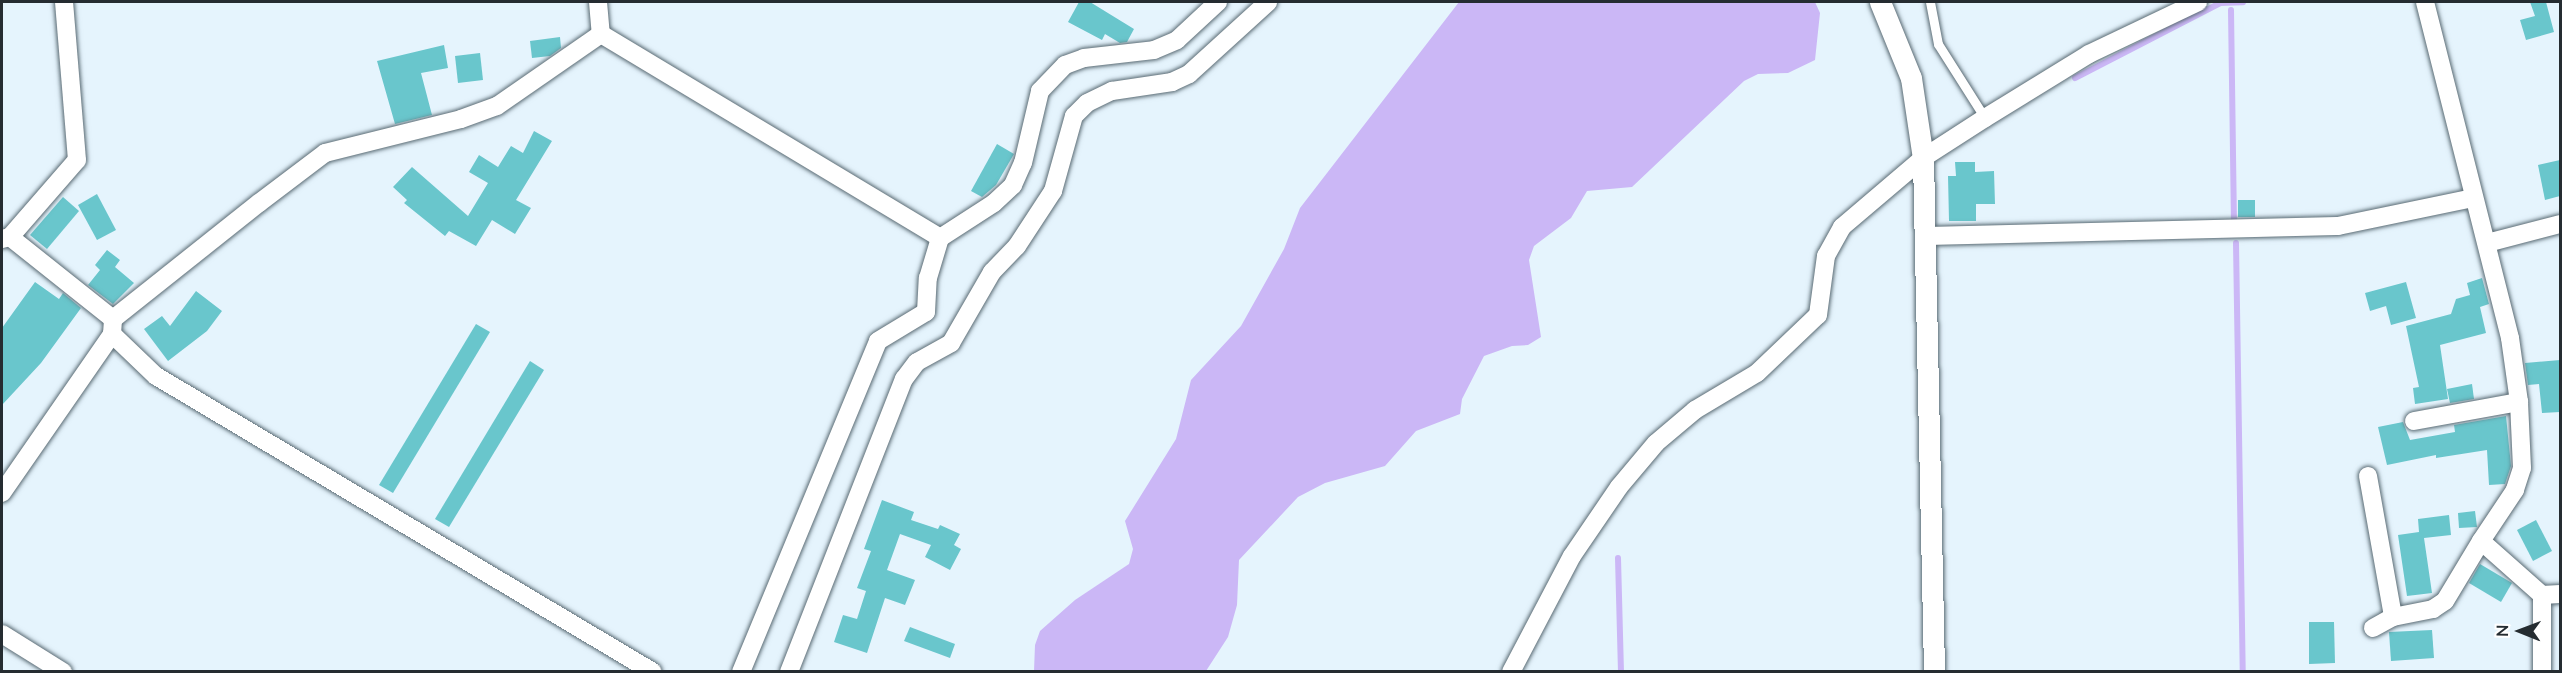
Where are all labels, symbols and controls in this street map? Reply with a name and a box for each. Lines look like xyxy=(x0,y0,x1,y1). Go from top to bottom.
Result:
north arrow xyxy=(2490,601,2550,661)
text: N xyxy=(2492,624,2511,637)

